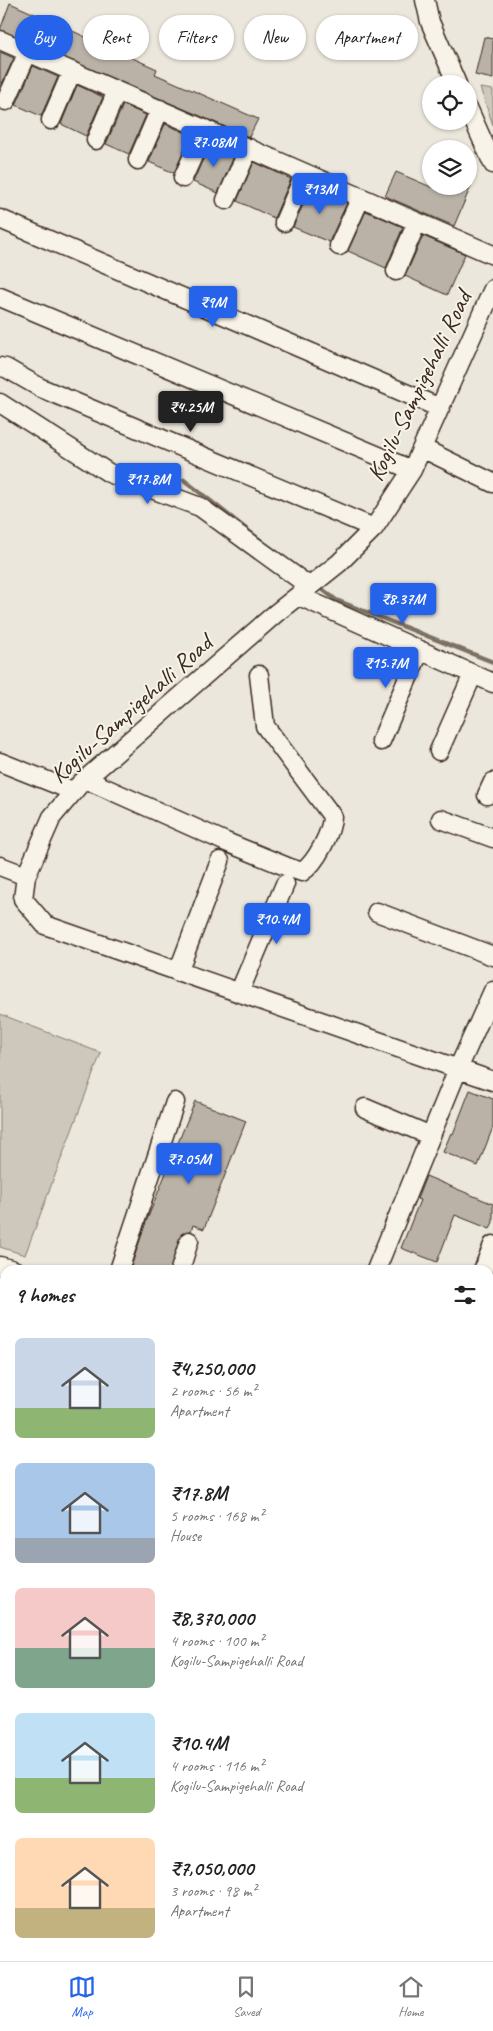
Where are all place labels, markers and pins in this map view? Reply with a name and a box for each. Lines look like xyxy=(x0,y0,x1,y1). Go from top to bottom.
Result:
pin: ₹7.08M xyxy=(173,126,255,168)
pin: ₹13M xyxy=(290,172,350,215)
pin: ₹9M xyxy=(189,286,237,328)
pin: ₹4.25M xyxy=(150,390,232,433)
pin: ₹17.8M xyxy=(107,462,189,505)
pin: ₹8.37M xyxy=(362,582,444,625)
pin: ₹15.7M xyxy=(345,646,427,689)
pin: ₹10.4M xyxy=(236,902,318,945)
pin: ₹7.05M xyxy=(148,1142,230,1185)

